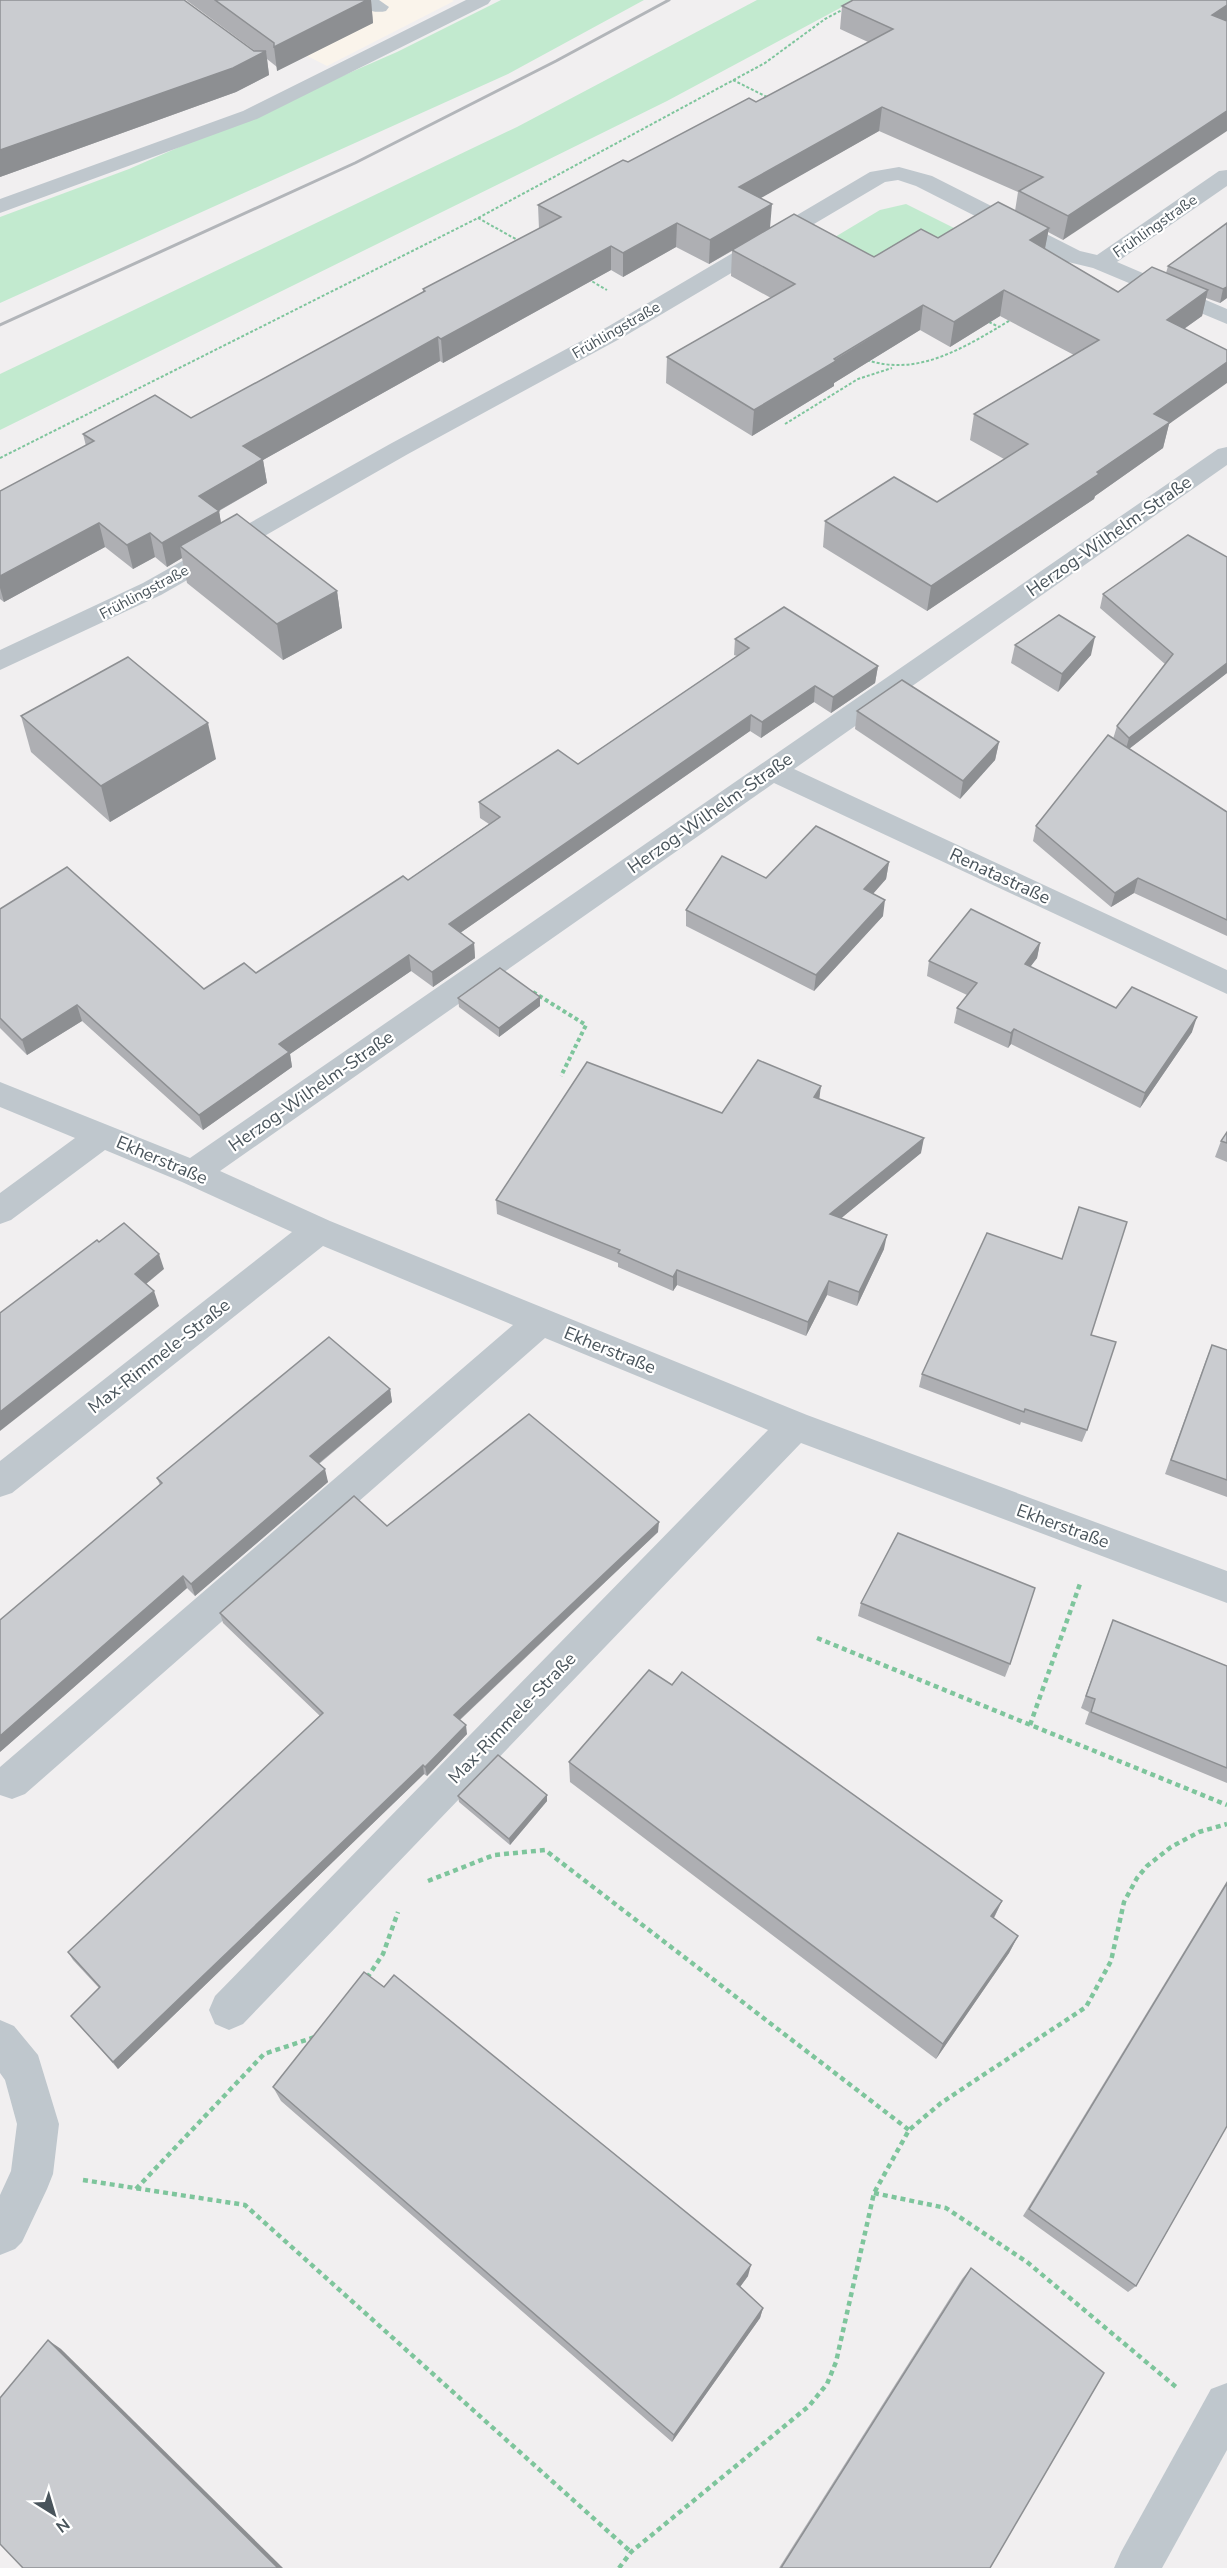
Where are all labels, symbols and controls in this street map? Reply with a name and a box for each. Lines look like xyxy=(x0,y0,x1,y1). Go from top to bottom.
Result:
street label: Frühlingstraße xyxy=(1109,190,1201,262)
street label: Frühlingstraße xyxy=(568,297,664,363)
street label: Herzog-Wilhelm-Straße xyxy=(1022,470,1196,602)
street label: Frühlingstraße xyxy=(96,560,192,624)
street label: Herzog-Wilhelm-Straße xyxy=(623,747,797,879)
street label: Renatastraße xyxy=(946,842,1054,910)
street label: Herzog-Wilhelm-Straße xyxy=(224,1025,398,1157)
street label: Ekherstraße xyxy=(113,1130,211,1190)
street label: Max-Rimmele-Straße xyxy=(83,1293,235,1419)
street label: Ekherstraße xyxy=(561,1321,659,1379)
street label: Ekherstraße xyxy=(1013,1498,1113,1554)
street label: Max-Rimmele-Straße xyxy=(443,1647,581,1789)
north arrow xyxy=(24,2484,84,2544)
text: N xyxy=(51,2513,74,2538)

